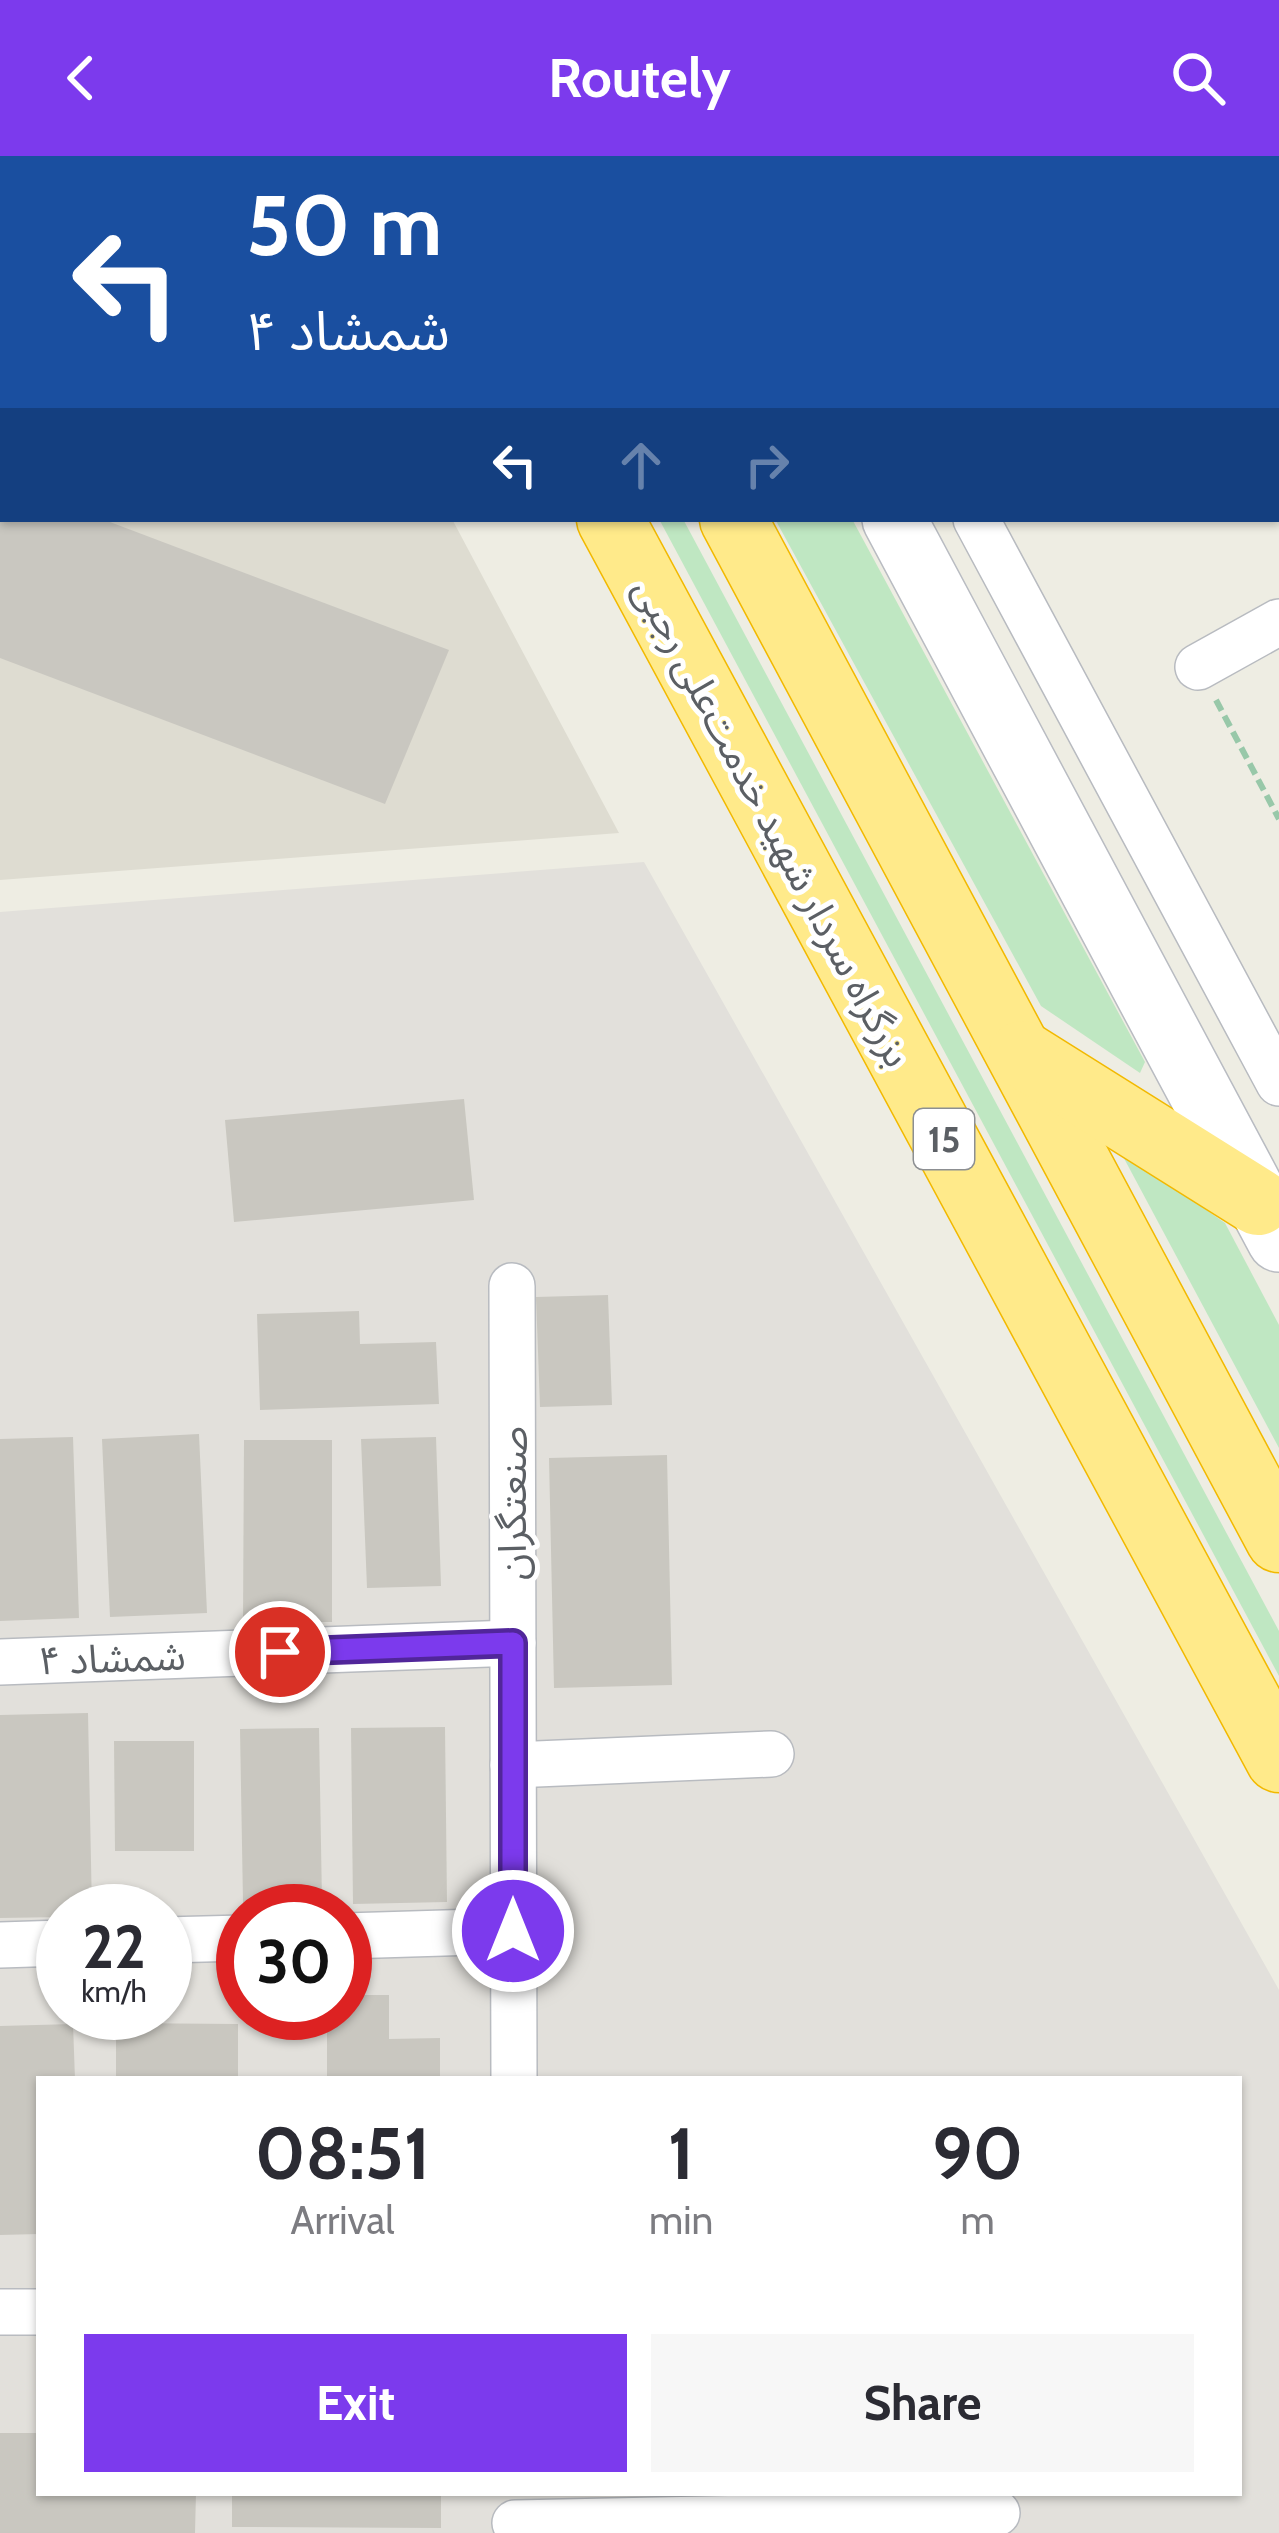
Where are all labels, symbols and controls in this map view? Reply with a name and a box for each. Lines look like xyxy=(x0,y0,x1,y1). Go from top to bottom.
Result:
icon: back xyxy=(48,45,114,111)
text: Routely xyxy=(548,45,731,111)
icon: search xyxy=(1165,45,1231,111)
text: 50 m xyxy=(246,174,442,276)
icon: left xyxy=(48,204,204,360)
text: شمشاد ۴ xyxy=(246,298,450,364)
icon: left xyxy=(482,432,548,498)
icon: ahead xyxy=(608,432,674,498)
icon: right xyxy=(734,432,800,498)
street label: بزرگراه سردار شهید خدمت‌علی رجبی xyxy=(623,569,923,1075)
road number: 15 xyxy=(914,1109,974,1169)
street label: صنعتگران xyxy=(488,1426,536,1580)
pin xyxy=(229,1601,331,1703)
icon: arrive xyxy=(247,1619,313,1685)
street label: شمشاد ۴ xyxy=(38,1631,186,1685)
position arrow xyxy=(450,1868,576,1994)
speed limit sign: 30 xyxy=(216,1884,372,2040)
text: 22 xyxy=(82,1910,146,1983)
text: km/h xyxy=(81,1973,147,2010)
text: 08:51 xyxy=(255,2110,430,2197)
text: 1 xyxy=(668,2110,694,2197)
text: 90 xyxy=(932,2110,1023,2197)
text: Arrival xyxy=(291,2196,394,2244)
text: min xyxy=(649,2196,713,2244)
text: m xyxy=(961,2196,995,2244)
button: Exit xyxy=(84,2334,627,2472)
button: Share xyxy=(651,2334,1194,2472)

